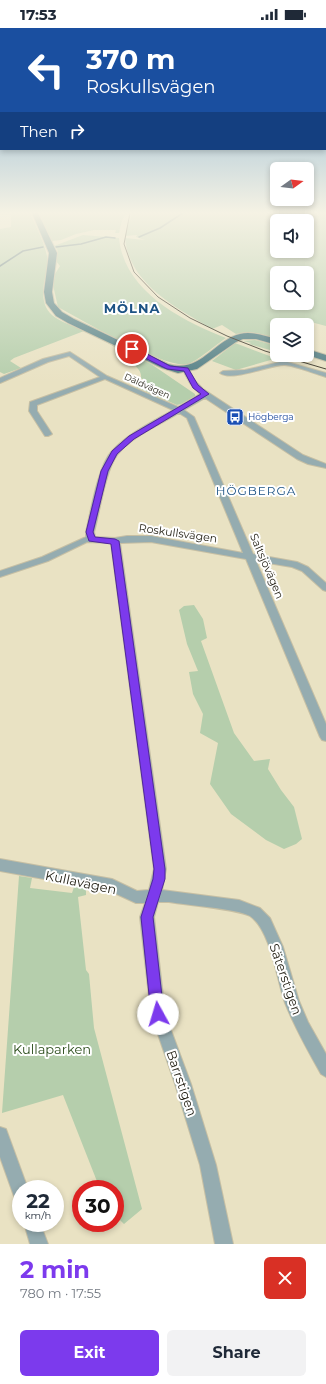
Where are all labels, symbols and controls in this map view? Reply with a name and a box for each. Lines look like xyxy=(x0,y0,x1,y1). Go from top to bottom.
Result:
text: 17:53 xyxy=(20,5,57,24)
text: 370 m xyxy=(86,42,175,76)
icon: left xyxy=(20,44,72,96)
text: Roskullsvägen xyxy=(86,76,215,98)
icon: right xyxy=(66,120,88,142)
text: Then xyxy=(20,122,58,141)
north arrow xyxy=(270,162,314,206)
map controls xyxy=(270,162,314,362)
button: sound xyxy=(270,214,314,258)
button: search xyxy=(270,266,314,310)
district label: MÖLNA xyxy=(104,300,160,316)
button: layers xyxy=(270,318,314,362)
pin xyxy=(115,332,149,366)
icon: arrive xyxy=(121,338,143,360)
street label: Däldvägen xyxy=(123,371,172,401)
bus stop icon: Högberga xyxy=(225,407,245,427)
place label: Högberga xyxy=(248,411,294,422)
district label: HÖGBERGA xyxy=(216,483,296,498)
street label: Roskullsvägen xyxy=(138,521,218,545)
street label: Saltsjövägen xyxy=(247,531,287,601)
street label: Kullavägen xyxy=(44,867,118,897)
street label: Säterstigen xyxy=(266,941,306,1017)
position arrow xyxy=(137,993,179,1035)
park label: Kullaparken xyxy=(13,1041,91,1057)
street label: Barrstigen xyxy=(163,1048,201,1118)
speed limit sign: 30 xyxy=(72,1180,124,1232)
text: 22 xyxy=(26,1189,50,1213)
text: km/h xyxy=(25,1209,51,1222)
text: 2 min xyxy=(20,1255,90,1284)
button: close xyxy=(264,1257,306,1299)
text: 780 m · 17:55 xyxy=(20,1285,101,1301)
button: Exit xyxy=(20,1330,159,1376)
button: Share xyxy=(167,1330,306,1376)

